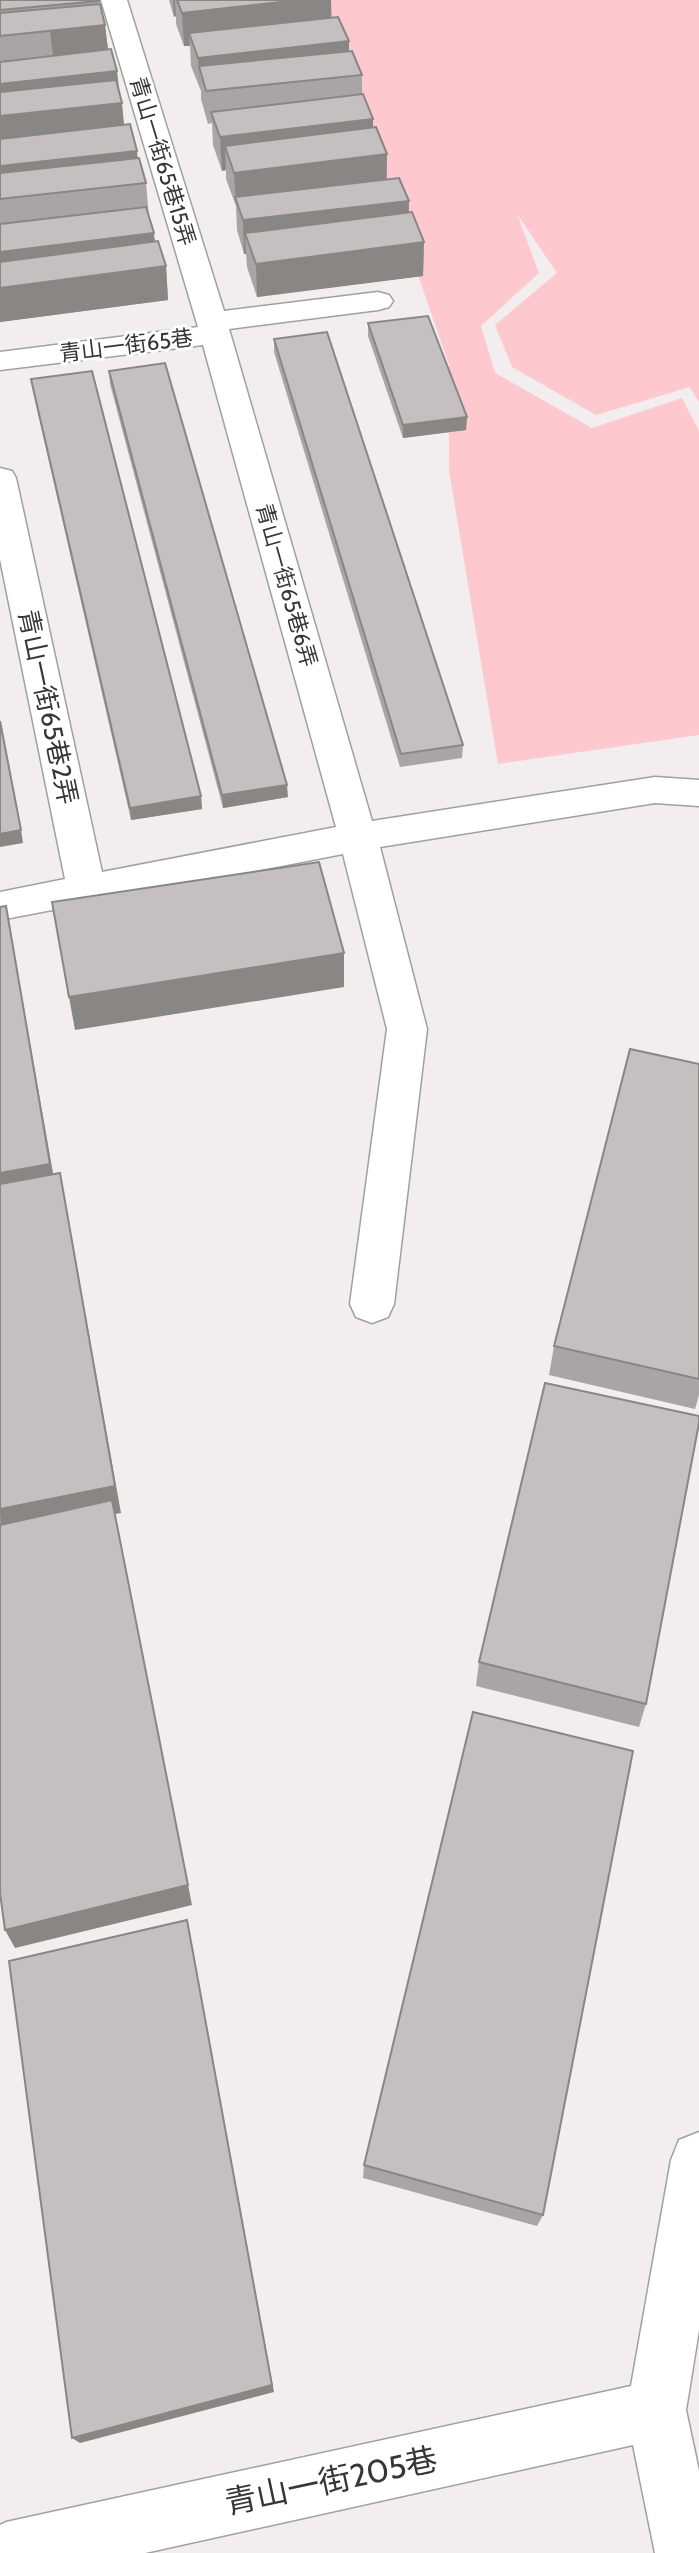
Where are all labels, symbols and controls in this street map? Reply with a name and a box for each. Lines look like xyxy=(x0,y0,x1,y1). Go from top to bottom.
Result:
street label: 青山一街65巷15弄 xyxy=(124,73,201,249)
street label: 青山一街65巷 xyxy=(58,324,194,367)
street label: 青山一街65巷6弄 xyxy=(250,500,323,670)
street label: 青山一街65巷2弄 xyxy=(12,607,84,807)
street label: 青山一街205巷 xyxy=(221,2439,441,2522)

